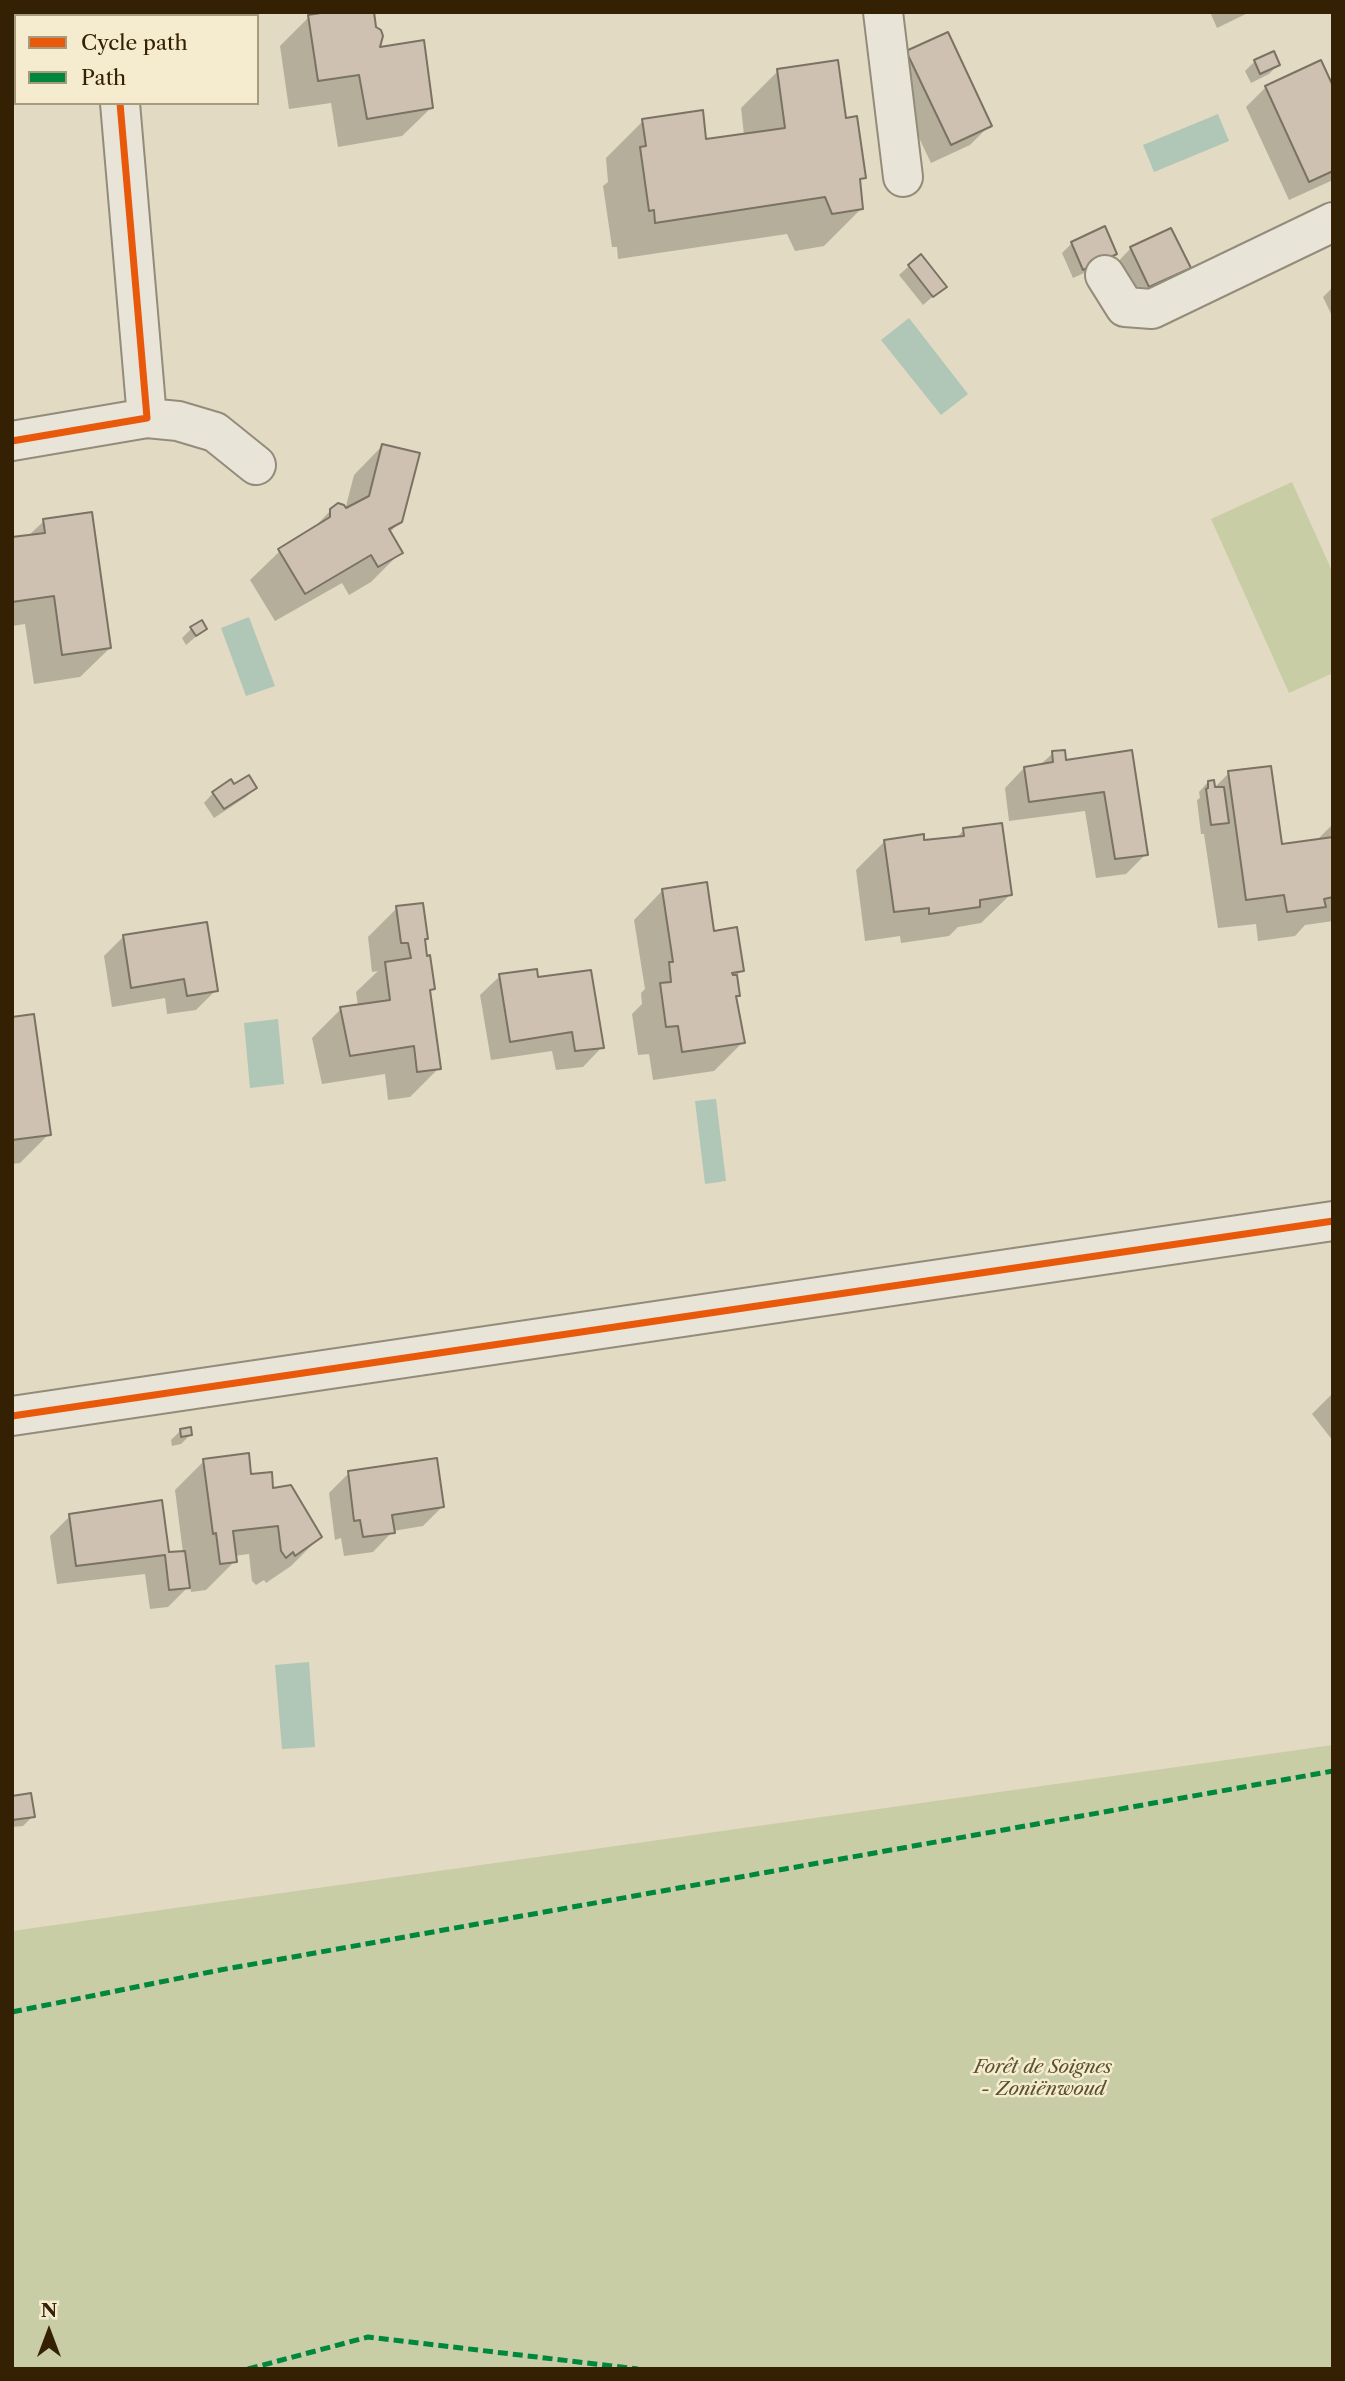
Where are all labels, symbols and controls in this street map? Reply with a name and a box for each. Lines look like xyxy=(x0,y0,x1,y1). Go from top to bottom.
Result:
legend xyxy=(14,14,259,105)
text: Cycle path xyxy=(81,30,188,55)
text: Path xyxy=(81,65,126,90)
park label: Forêt de Soignes - Zoniënwoud xyxy=(974,2057,1112,2101)
north arrow xyxy=(14,2297,84,2367)
text: N xyxy=(41,2299,57,2322)

